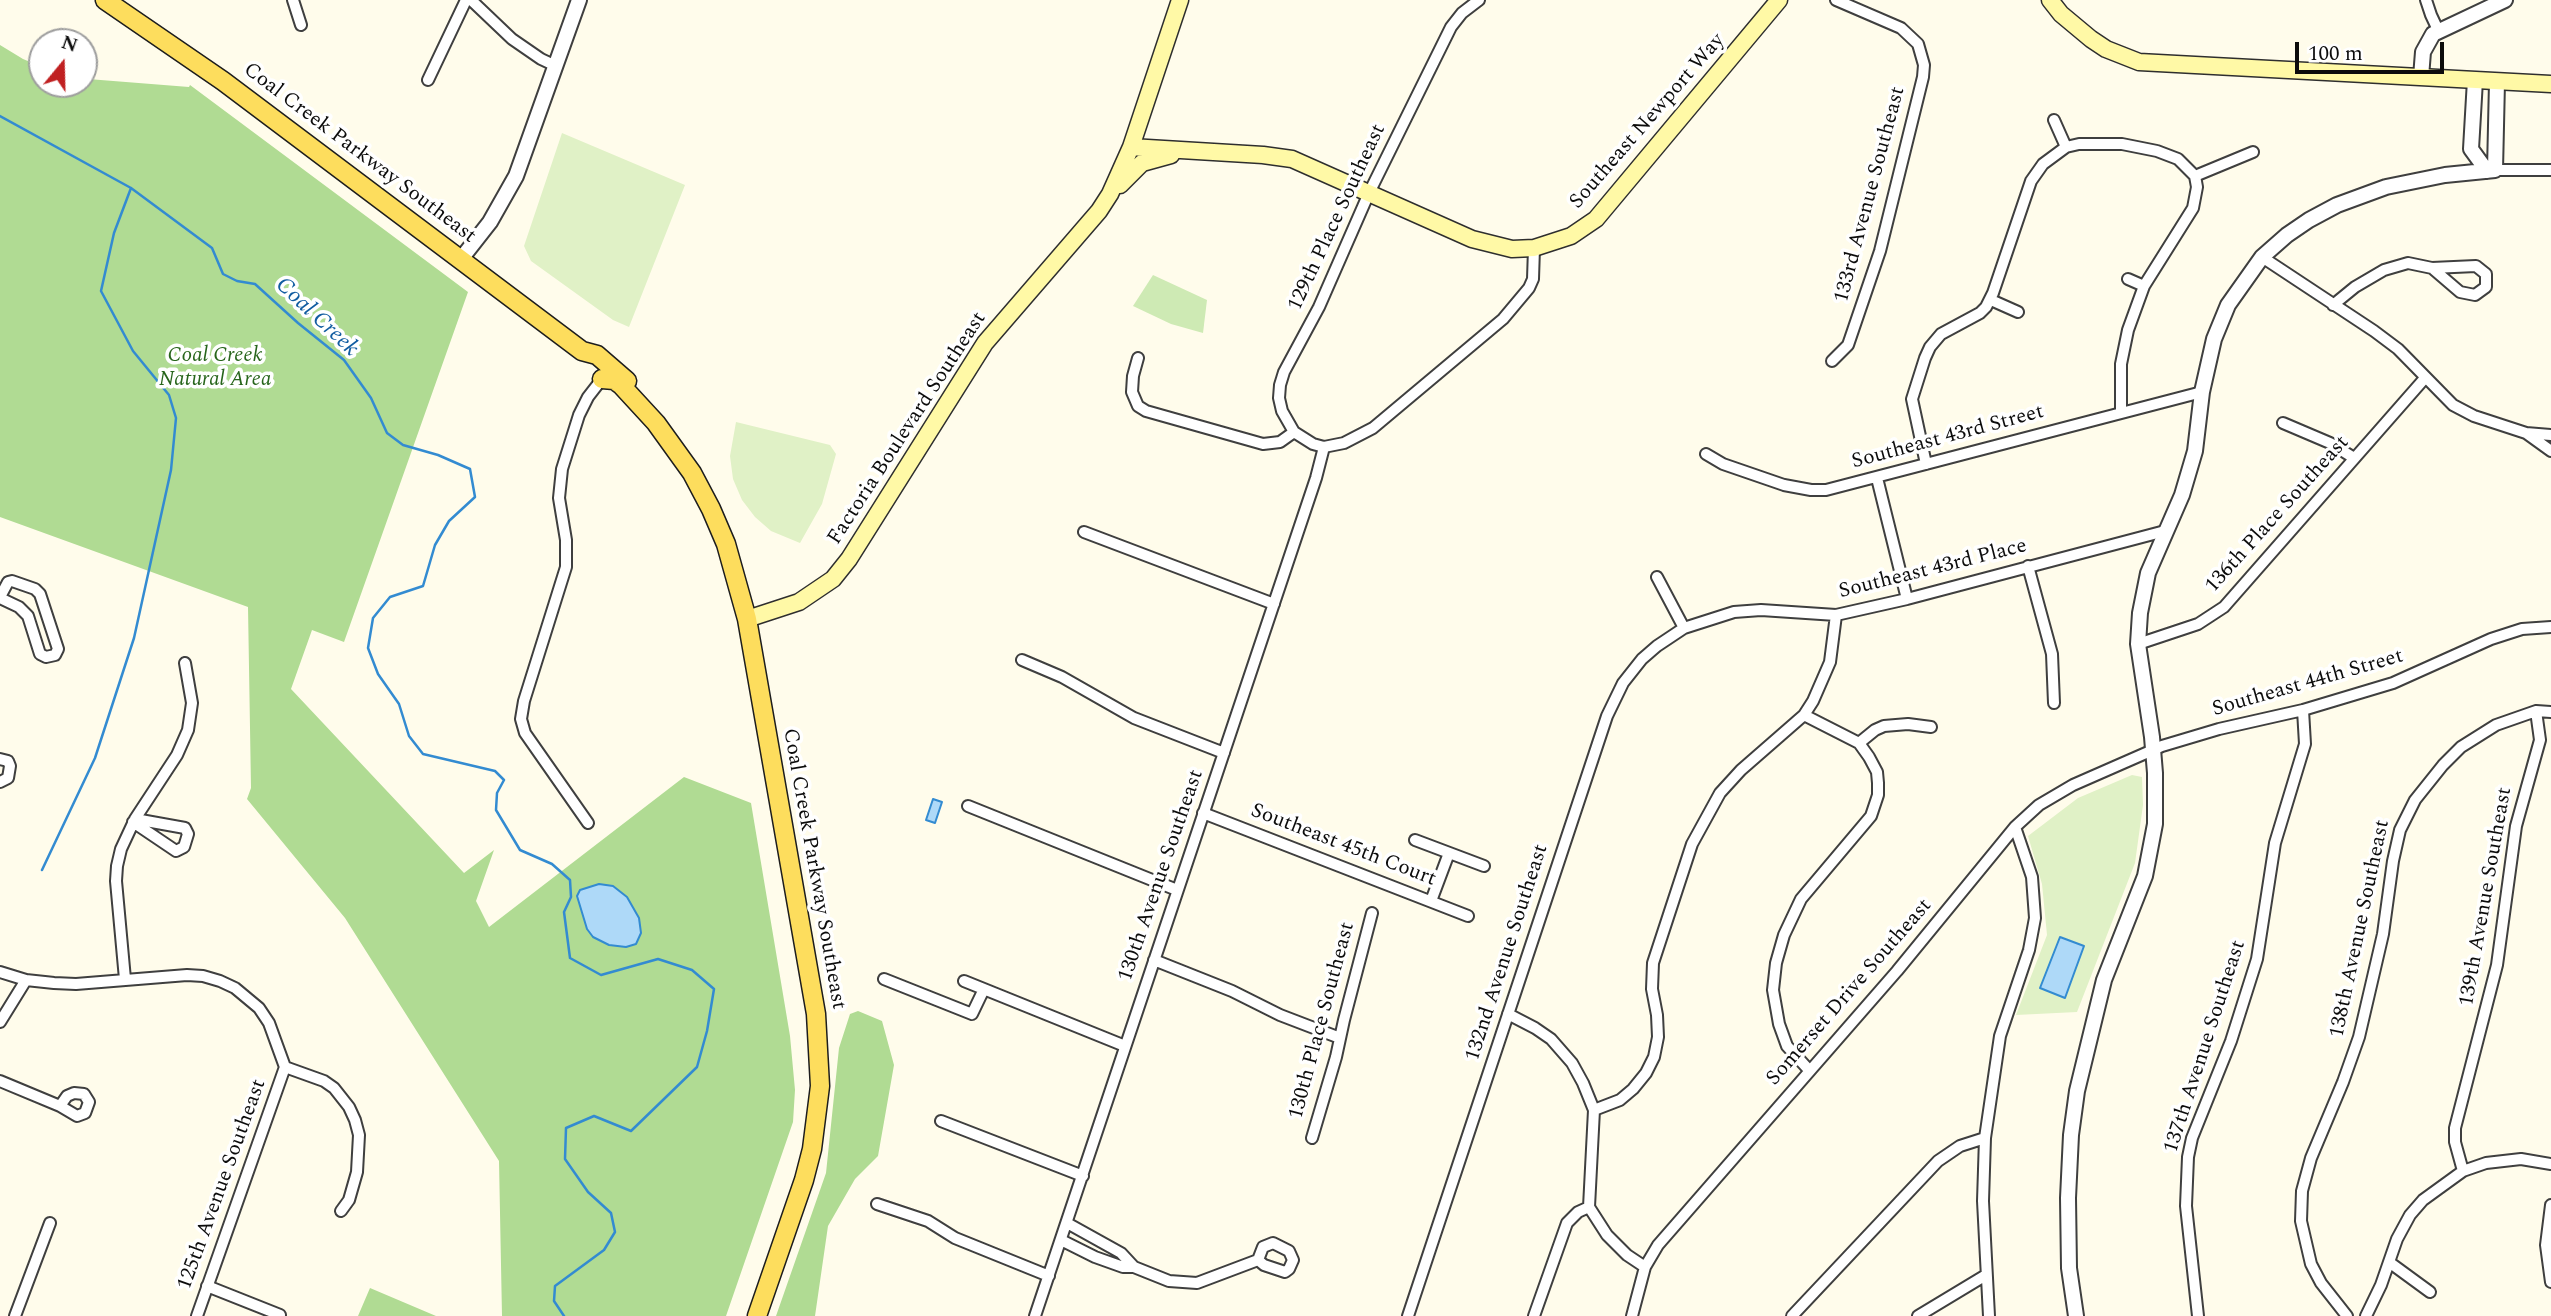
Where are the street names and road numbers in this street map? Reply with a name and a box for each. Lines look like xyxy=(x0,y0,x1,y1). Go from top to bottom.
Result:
street label: Southeast Newport Way xyxy=(1565,29,1731,215)
street label: Coal Creek Parkway Southeast xyxy=(238,58,480,250)
street label: 133rd Avenue Southeast xyxy=(1830,84,1912,306)
street label: 129th Place Southeast xyxy=(1284,121,1392,315)
street label: Factoria Boulevard Southeast xyxy=(823,308,993,550)
street label: Southeast 43rd Street xyxy=(1849,400,2047,476)
street label: 136th Place Southeast xyxy=(2201,431,2355,599)
street label: Southeast 43rd Place xyxy=(1836,534,2030,606)
street label: Southeast 44th Street xyxy=(2210,645,2406,723)
street label: Coal Creek Parkway Southeast xyxy=(776,727,850,1011)
street label: 130th Avenue Southeast xyxy=(1114,767,1210,985)
street label: 139th Avenue Southeast xyxy=(2455,785,2519,1009)
street label: Southeast 45th Court xyxy=(1247,799,1439,893)
street label: 138th Avenue Southeast xyxy=(2326,818,2396,1040)
street label: 132nd Avenue Southeast xyxy=(1461,841,1555,1065)
street label: Somerset Drive Southeast xyxy=(1762,894,1938,1092)
street label: 130th Place Southeast xyxy=(1285,920,1361,1122)
street label: 137th Avenue Southeast xyxy=(2160,937,2252,1157)
street label: 125th Avenue Southeast xyxy=(173,1076,273,1294)

